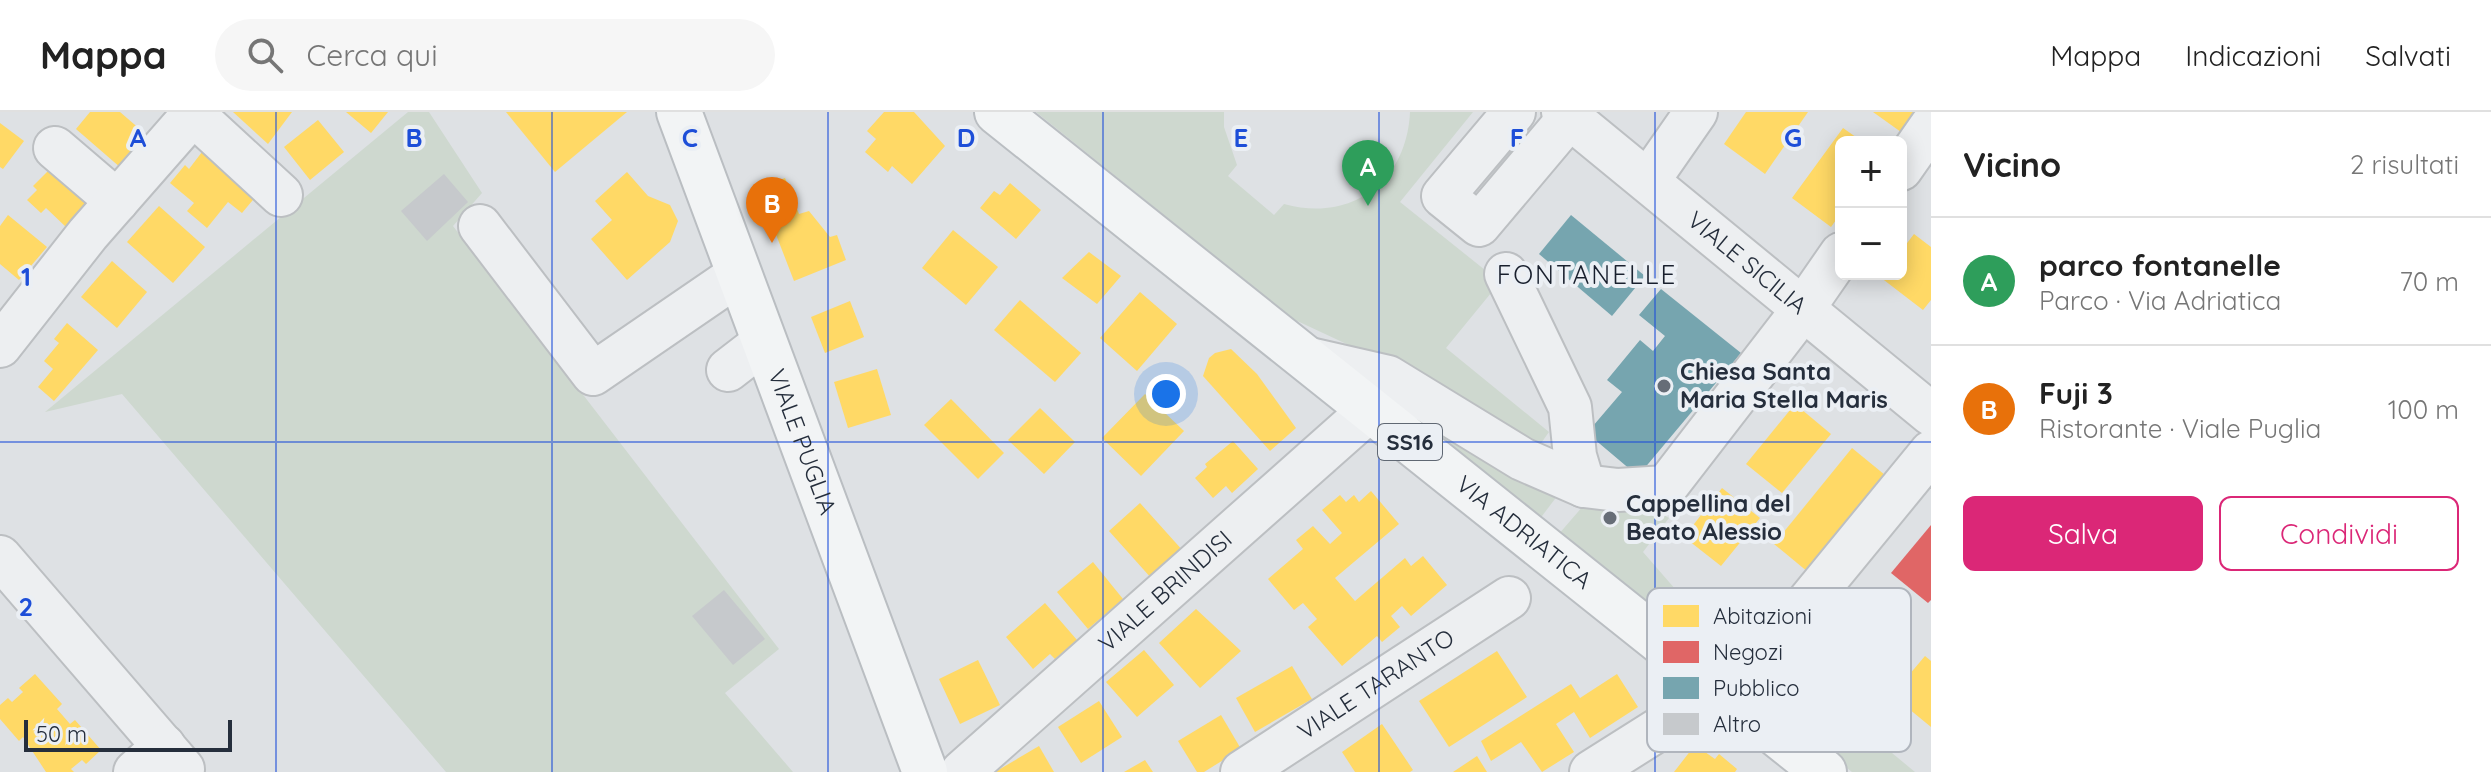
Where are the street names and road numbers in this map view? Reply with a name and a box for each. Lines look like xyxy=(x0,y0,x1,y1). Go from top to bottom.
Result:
street label: VIALE SICILIA xyxy=(1682,204,1814,320)
street label: VIALE PUGLIA xyxy=(762,365,844,518)
road number: SS16 xyxy=(1378,424,1442,460)
street label: VIA ADRIATICA xyxy=(1451,468,1598,595)
street label: VIALE BRINDISI xyxy=(1092,524,1238,658)
street label: VIALE TARANTO xyxy=(1292,622,1459,746)

